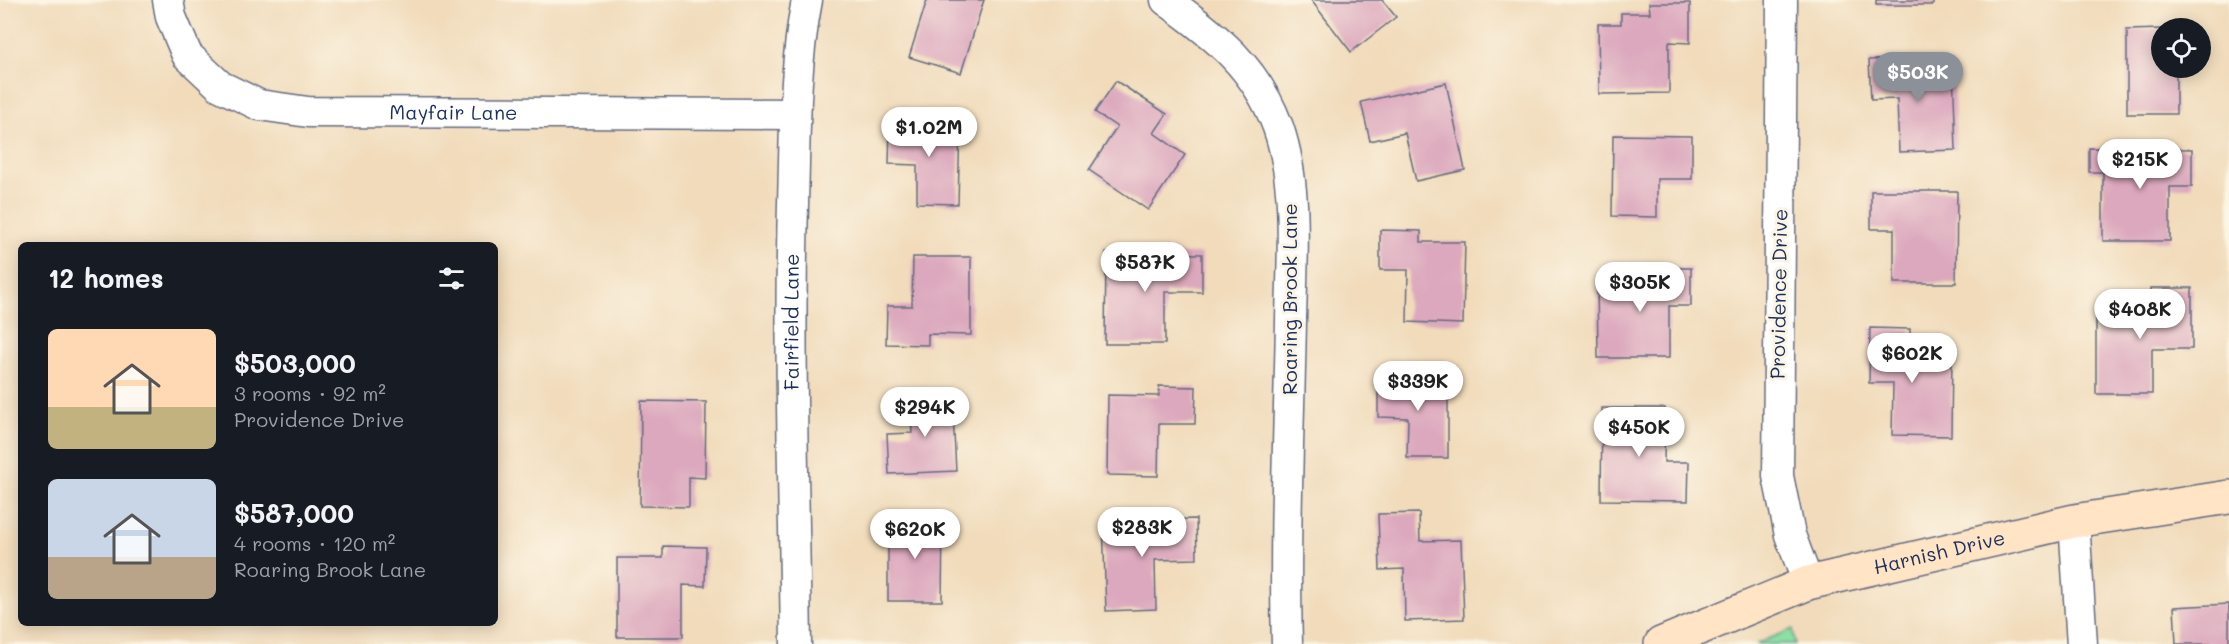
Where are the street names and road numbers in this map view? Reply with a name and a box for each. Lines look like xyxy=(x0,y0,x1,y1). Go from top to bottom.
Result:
street label: Mayfair Lane xyxy=(389,98,517,125)
street label: Roaring Brook Lane xyxy=(1276,203,1302,395)
street label: Providence Drive xyxy=(1764,209,1792,379)
street label: Fairfield Lane xyxy=(777,253,804,391)
street label: Harnish Drive xyxy=(1871,524,2007,579)

